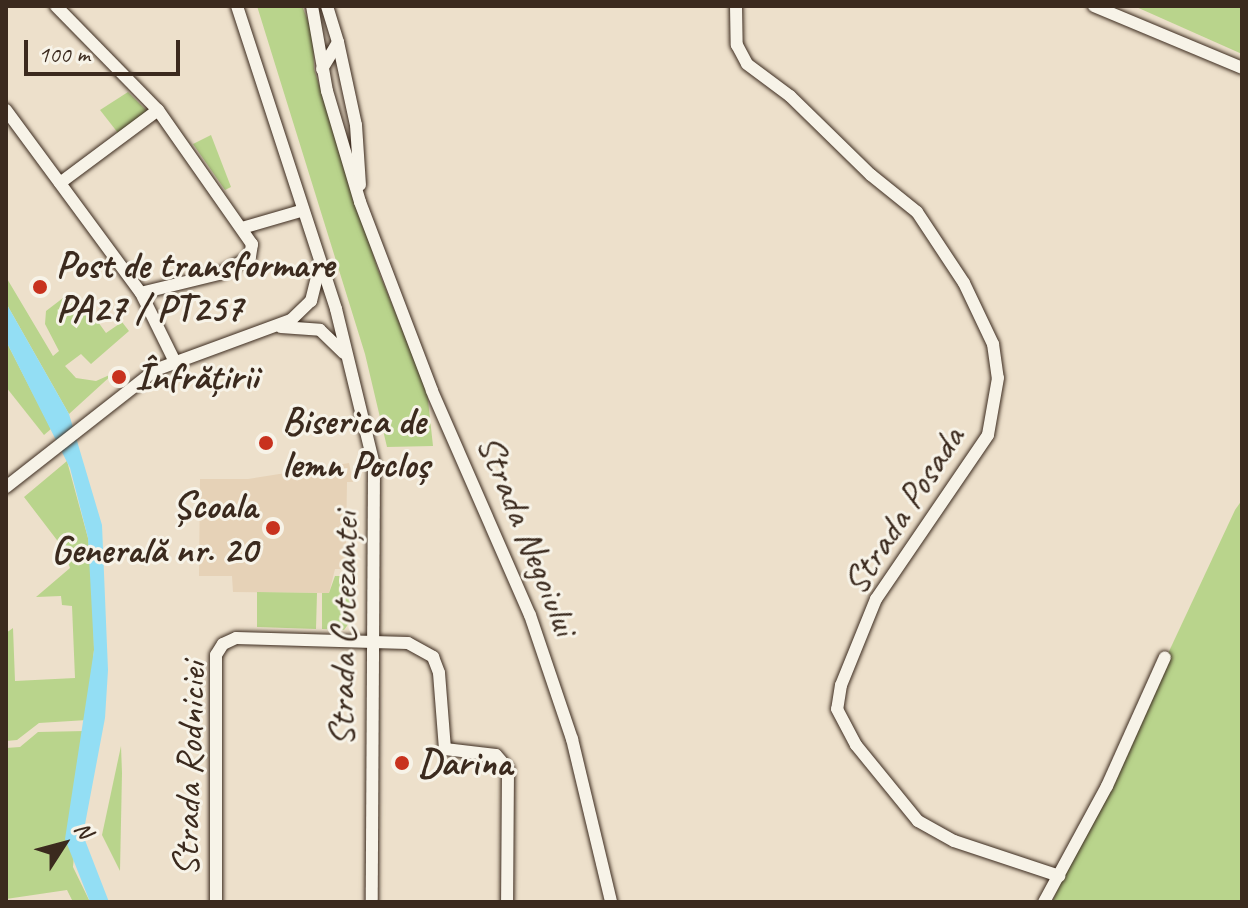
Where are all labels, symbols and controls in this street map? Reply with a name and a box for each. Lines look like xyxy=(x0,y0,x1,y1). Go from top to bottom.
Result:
scale bar xyxy=(28,24,184,74)
text: 100 m xyxy=(38,39,90,69)
place label: Post de transformare PA27 / PT257 xyxy=(56,242,335,332)
marker: Post de transformare PA27 / PT257 xyxy=(31,278,49,296)
place label: Înfrățirii xyxy=(135,354,258,400)
marker: Înfrățirii xyxy=(110,368,128,386)
place label: Biserica de lemn Pocloș xyxy=(282,398,429,488)
street label: Strada Posada xyxy=(832,418,974,602)
street label: Strada Negoiului xyxy=(467,428,589,642)
marker: Biserica de lemn Pocloș xyxy=(257,434,275,452)
place label: Școala Generală nr. 20 xyxy=(51,483,257,572)
street label: Strada Cutezanței xyxy=(318,511,368,747)
marker: Școala Generală nr. 20 xyxy=(264,519,282,537)
street label: Strada Rodniciei xyxy=(162,661,216,877)
place label: Darina xyxy=(418,740,512,786)
marker: Darina xyxy=(393,754,411,772)
north arrow xyxy=(24,804,104,884)
text: N xyxy=(68,816,99,844)

